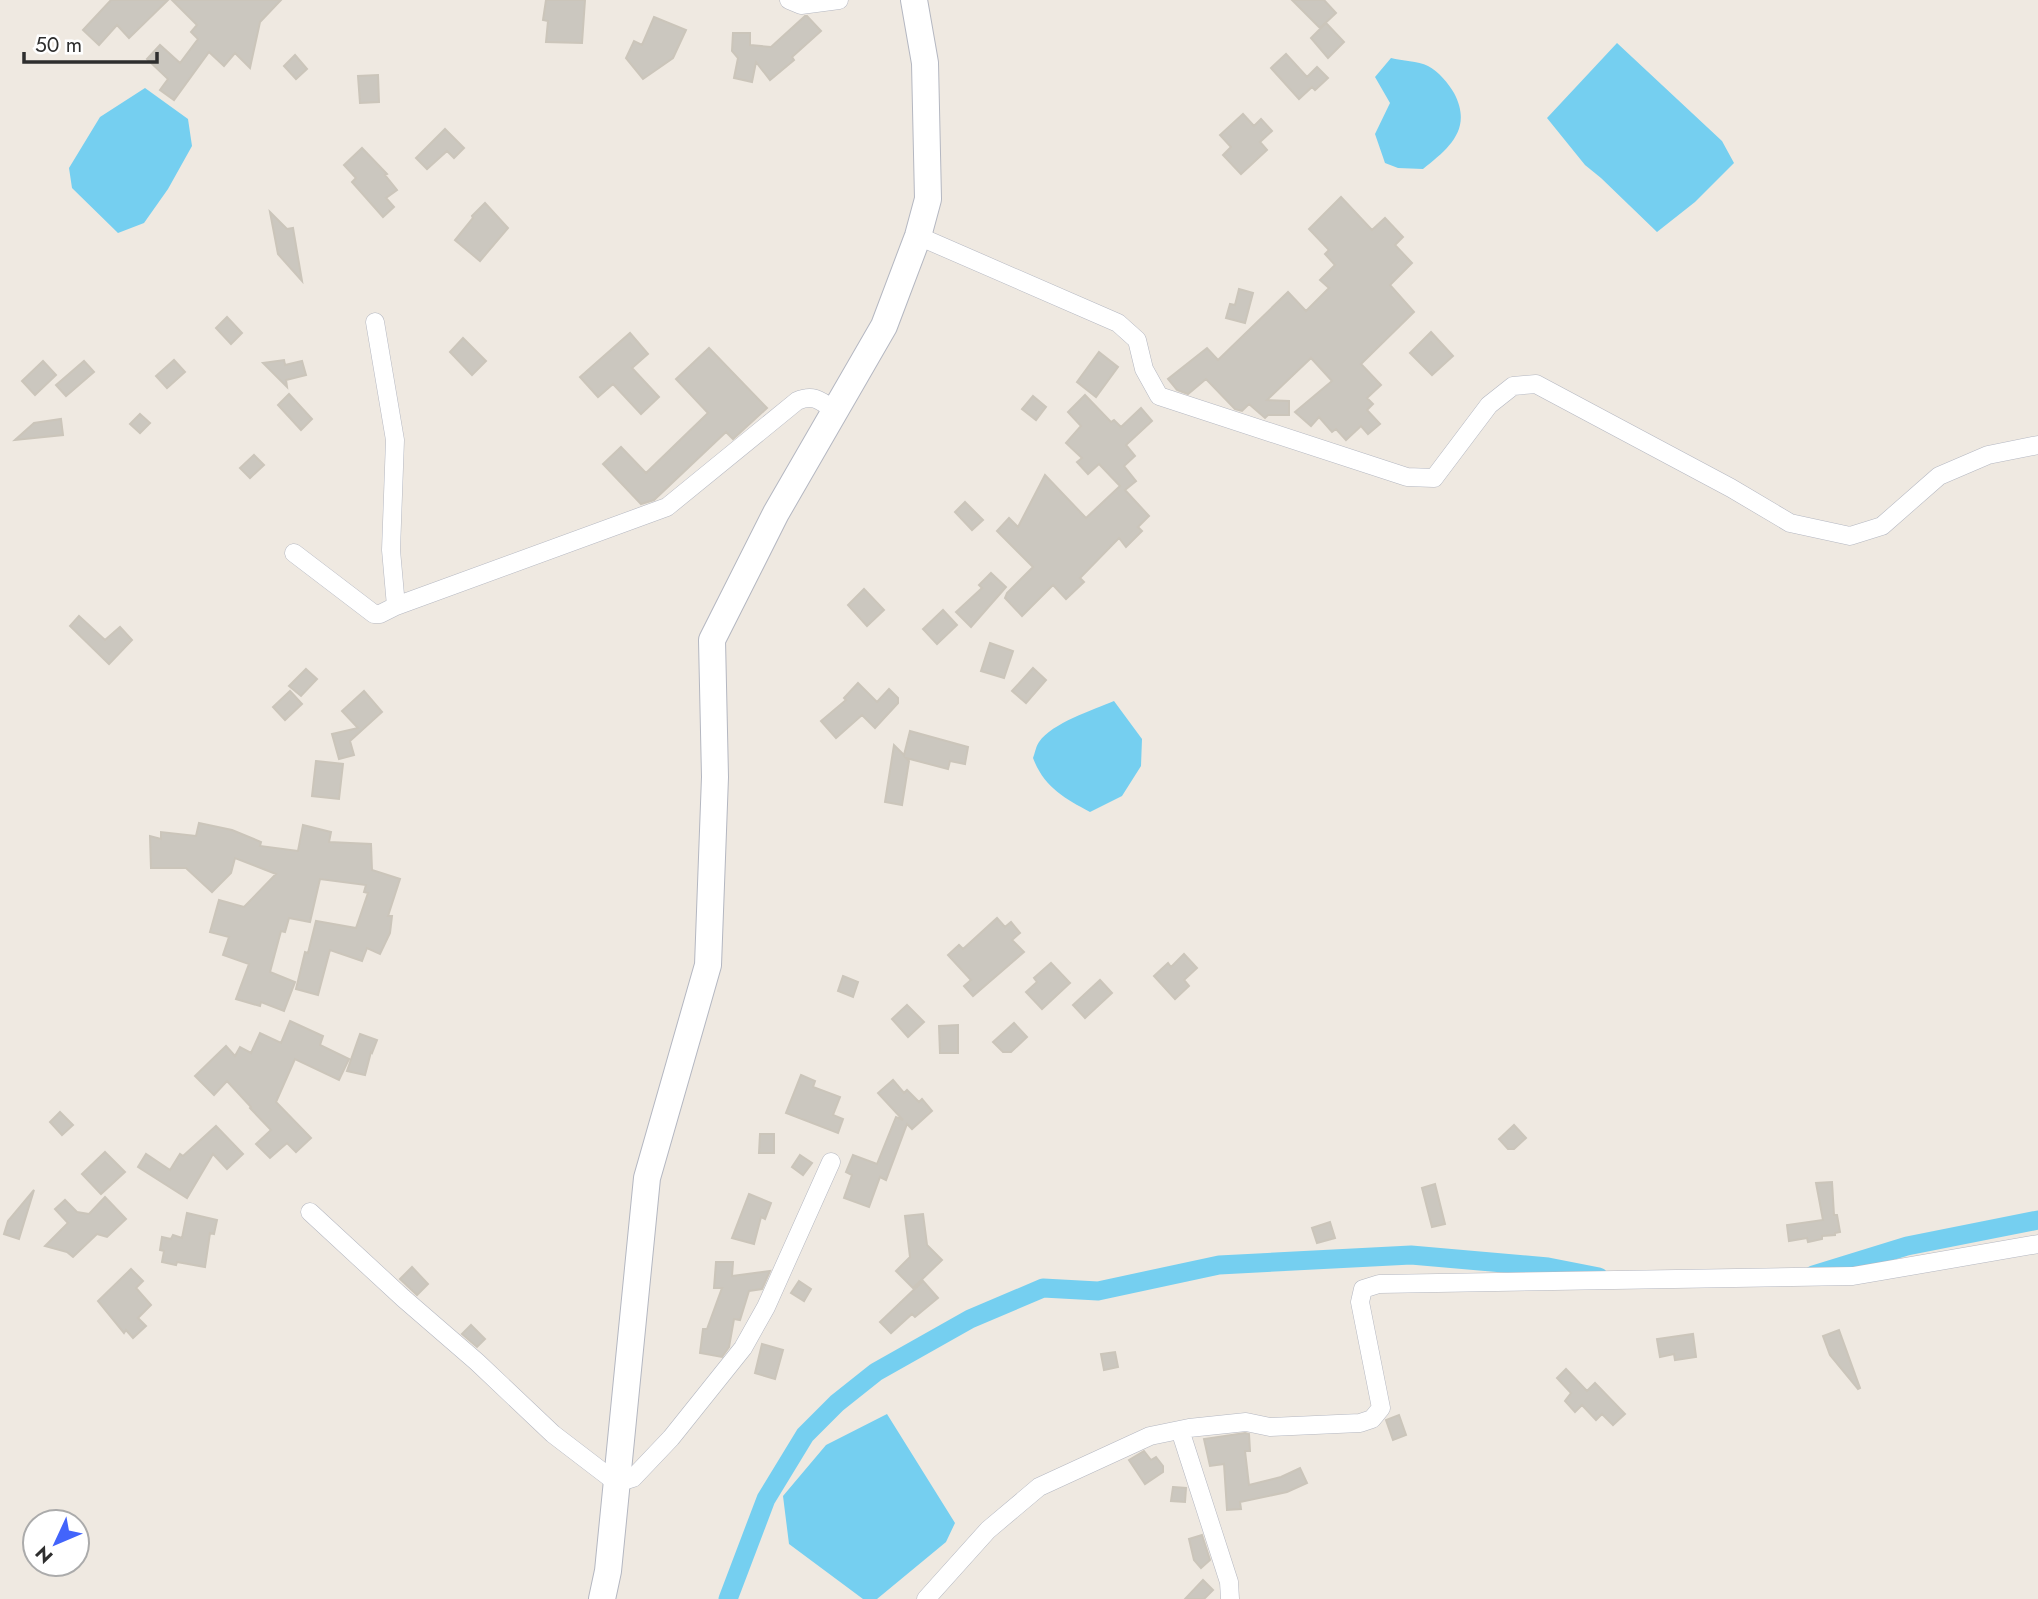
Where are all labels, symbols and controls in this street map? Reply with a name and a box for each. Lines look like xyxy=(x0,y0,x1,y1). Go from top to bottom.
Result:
scale bar xyxy=(24,21,158,65)
text: 50 m xyxy=(35,30,82,60)
north arrow xyxy=(21,1508,91,1578)
text: N xyxy=(29,1540,59,1569)

